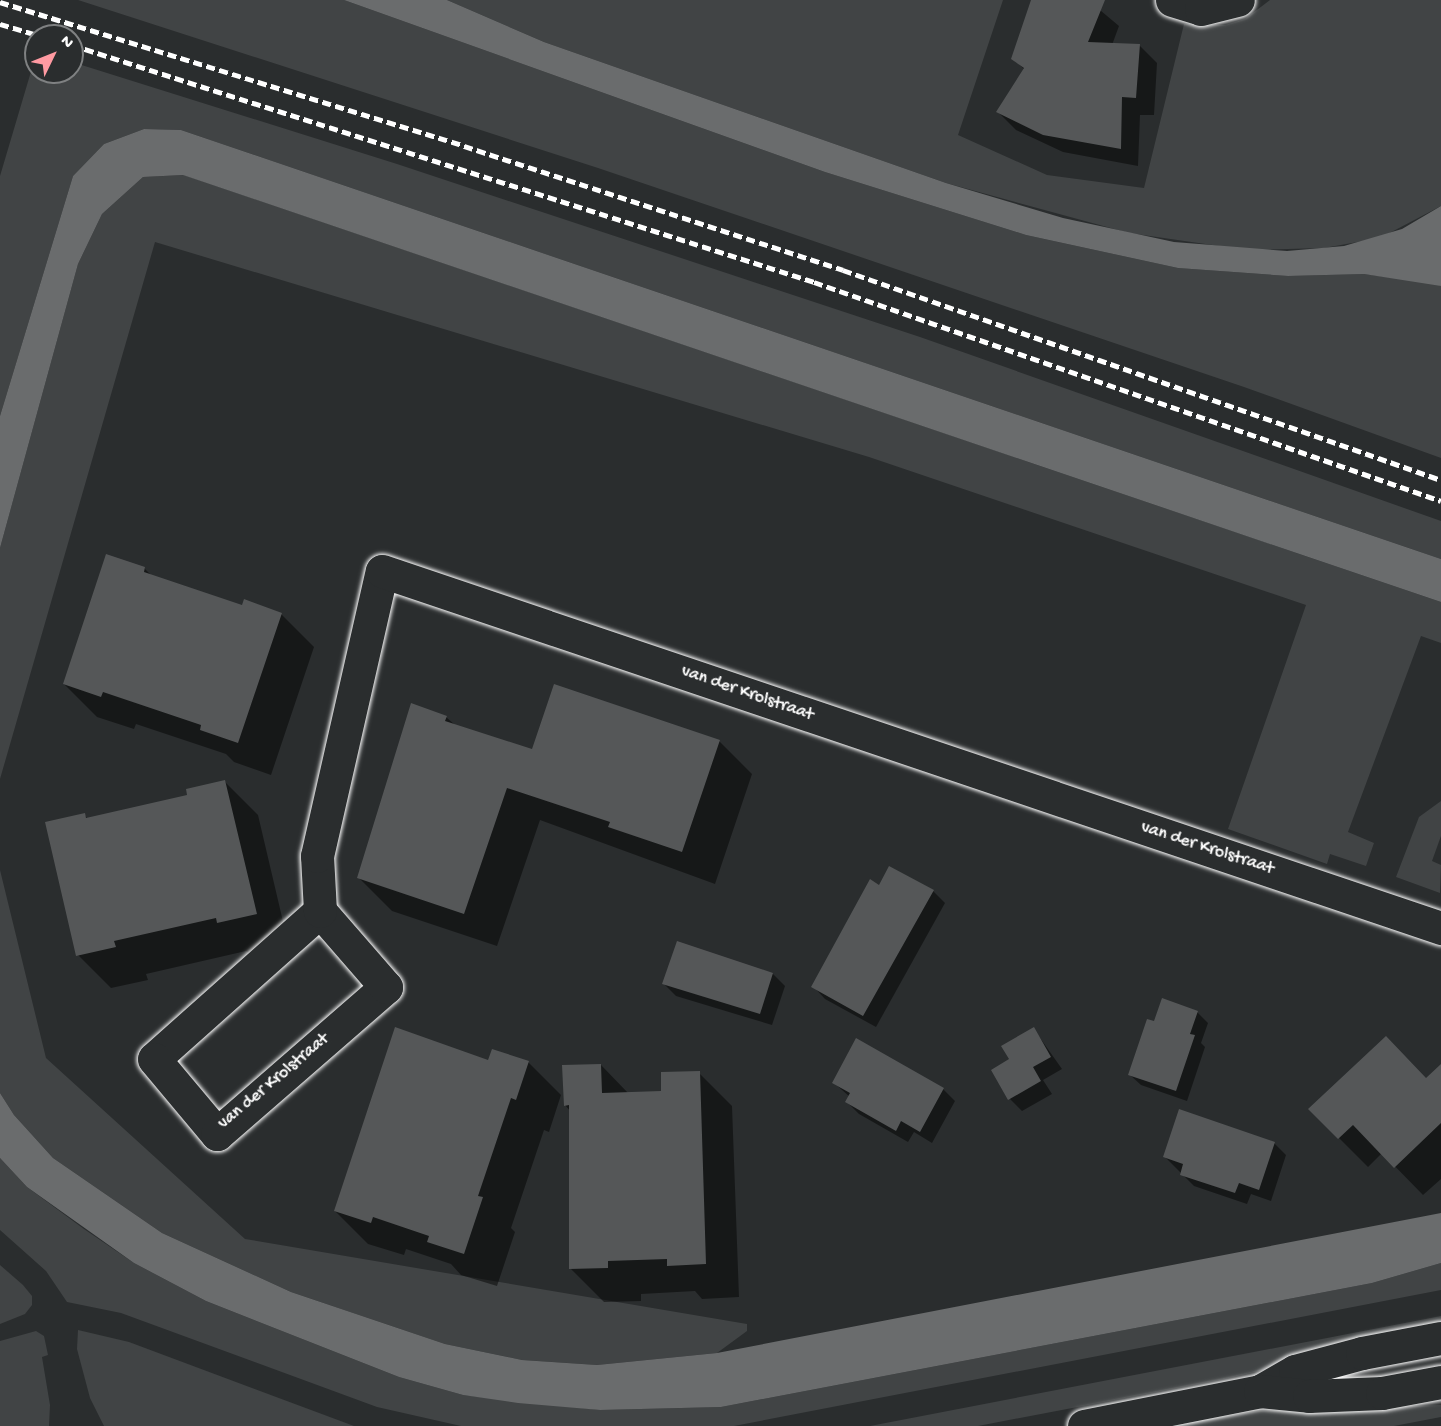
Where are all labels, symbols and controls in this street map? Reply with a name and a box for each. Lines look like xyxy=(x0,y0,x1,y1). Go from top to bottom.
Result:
north arrow xyxy=(24,24,84,84)
text: N xyxy=(56,32,77,53)
street label: van der Krolstraat xyxy=(678,661,816,727)
street label: van der Krolstraat xyxy=(1138,817,1276,881)
street label: van der Krolstraat xyxy=(214,1029,334,1135)

